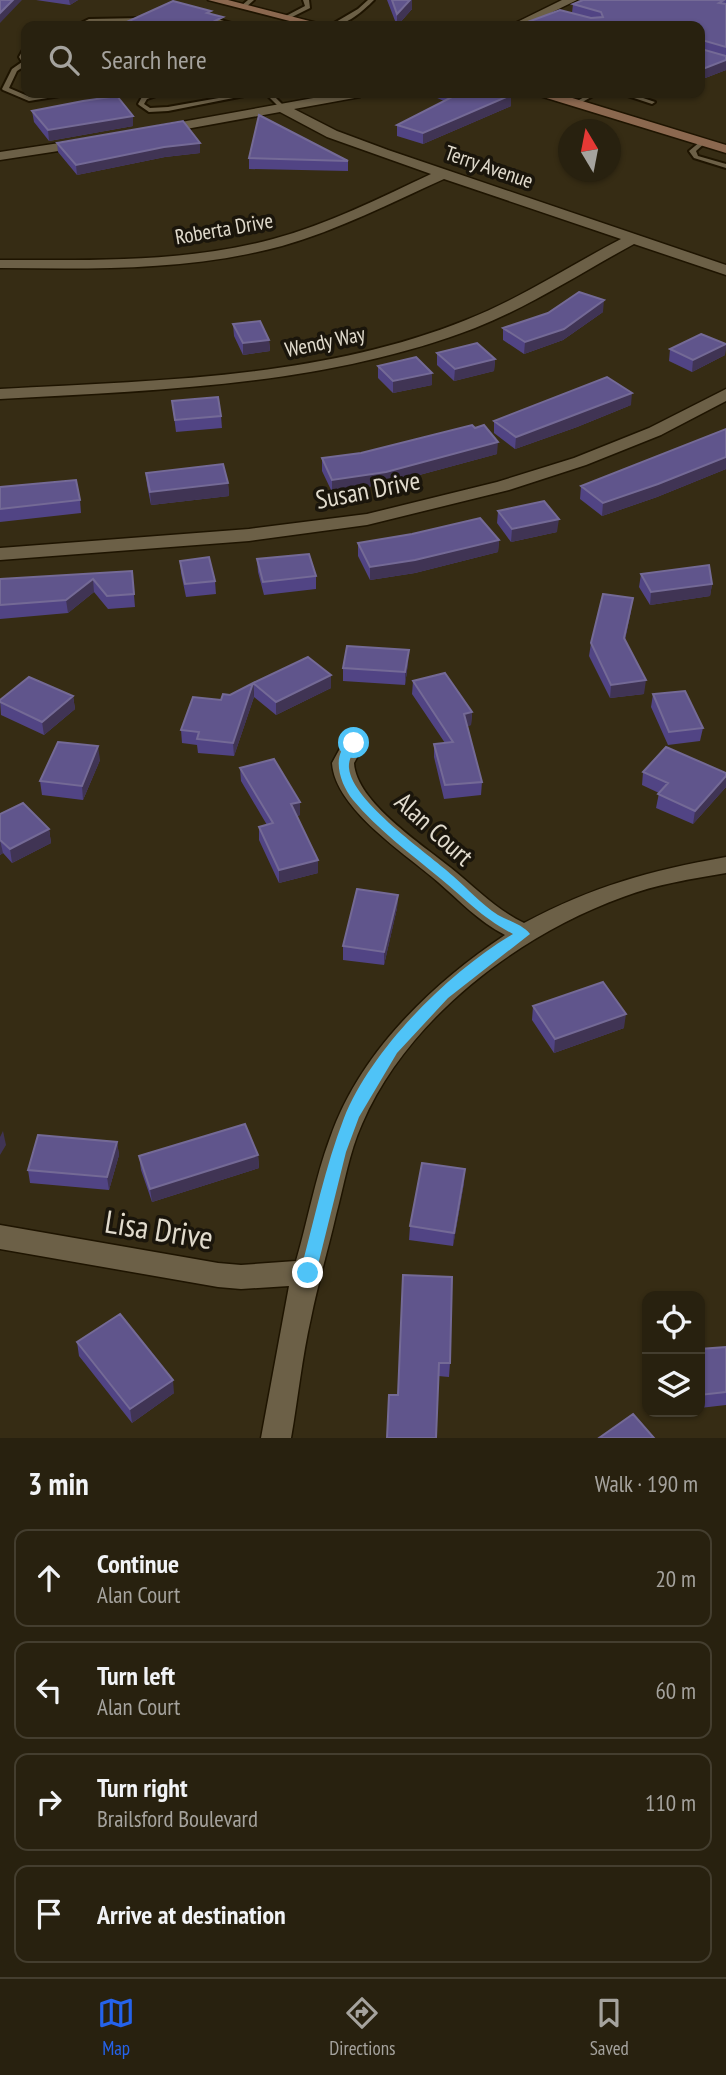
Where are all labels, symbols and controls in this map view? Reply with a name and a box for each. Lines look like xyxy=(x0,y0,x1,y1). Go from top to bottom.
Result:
search box xyxy=(21,21,705,98)
icon: search xyxy=(45,41,83,79)
text: Search here xyxy=(101,43,207,76)
north arrow xyxy=(558,119,621,182)
street label: Terry Avenue xyxy=(441,139,537,194)
street label: Roberta Drive xyxy=(173,207,275,250)
street label: Wendy Way xyxy=(282,320,368,363)
street label: Susan Drive xyxy=(313,463,423,516)
route start xyxy=(338,727,369,758)
street label: Alan Court xyxy=(388,785,480,872)
street label: Lisa Drive xyxy=(102,1200,216,1258)
route end xyxy=(292,1257,323,1288)
map controls xyxy=(642,1291,705,1417)
button: locate xyxy=(642,1291,705,1354)
button: layers xyxy=(642,1354,705,1417)
text: 3 min xyxy=(28,1464,89,1503)
text: Walk · 190 m xyxy=(595,1469,698,1498)
text: Continue xyxy=(97,1547,179,1580)
icon: ahead xyxy=(30,1559,68,1597)
text: 20 m xyxy=(655,1564,696,1593)
text: Alan Court xyxy=(97,1580,180,1609)
text: Turn left xyxy=(97,1659,175,1692)
icon: left xyxy=(30,1671,68,1709)
text: 60 m xyxy=(655,1676,696,1705)
text: Alan Court xyxy=(97,1692,180,1721)
text: Turn right xyxy=(97,1771,188,1804)
icon: right xyxy=(30,1783,68,1821)
text: 110 m xyxy=(645,1788,696,1817)
text: Brailsford Boulevard xyxy=(97,1804,258,1833)
icon: arrive xyxy=(30,1895,68,1933)
text: Arrive at destination xyxy=(97,1898,286,1931)
tab: Map xyxy=(97,1994,135,2060)
tab: Directions xyxy=(329,1994,395,2060)
tab: Saved xyxy=(590,1994,629,2060)

